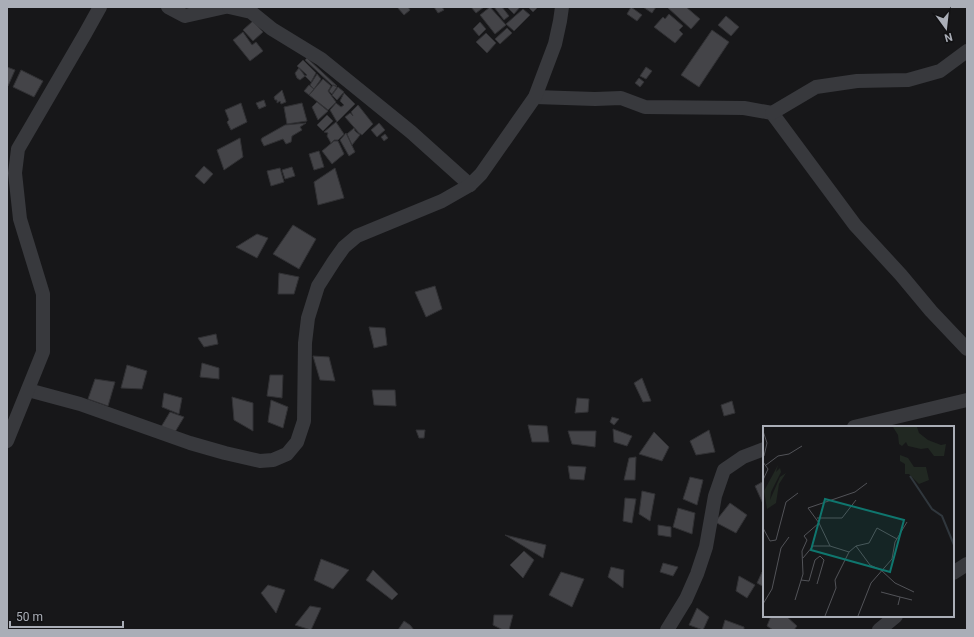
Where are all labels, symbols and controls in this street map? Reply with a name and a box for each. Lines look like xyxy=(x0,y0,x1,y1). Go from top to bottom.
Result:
north arrow xyxy=(926,8,966,48)
text: N xyxy=(943,30,954,45)
inset map xyxy=(763,426,954,617)
scale bar xyxy=(10,603,123,629)
text: 50 m xyxy=(16,610,43,624)

